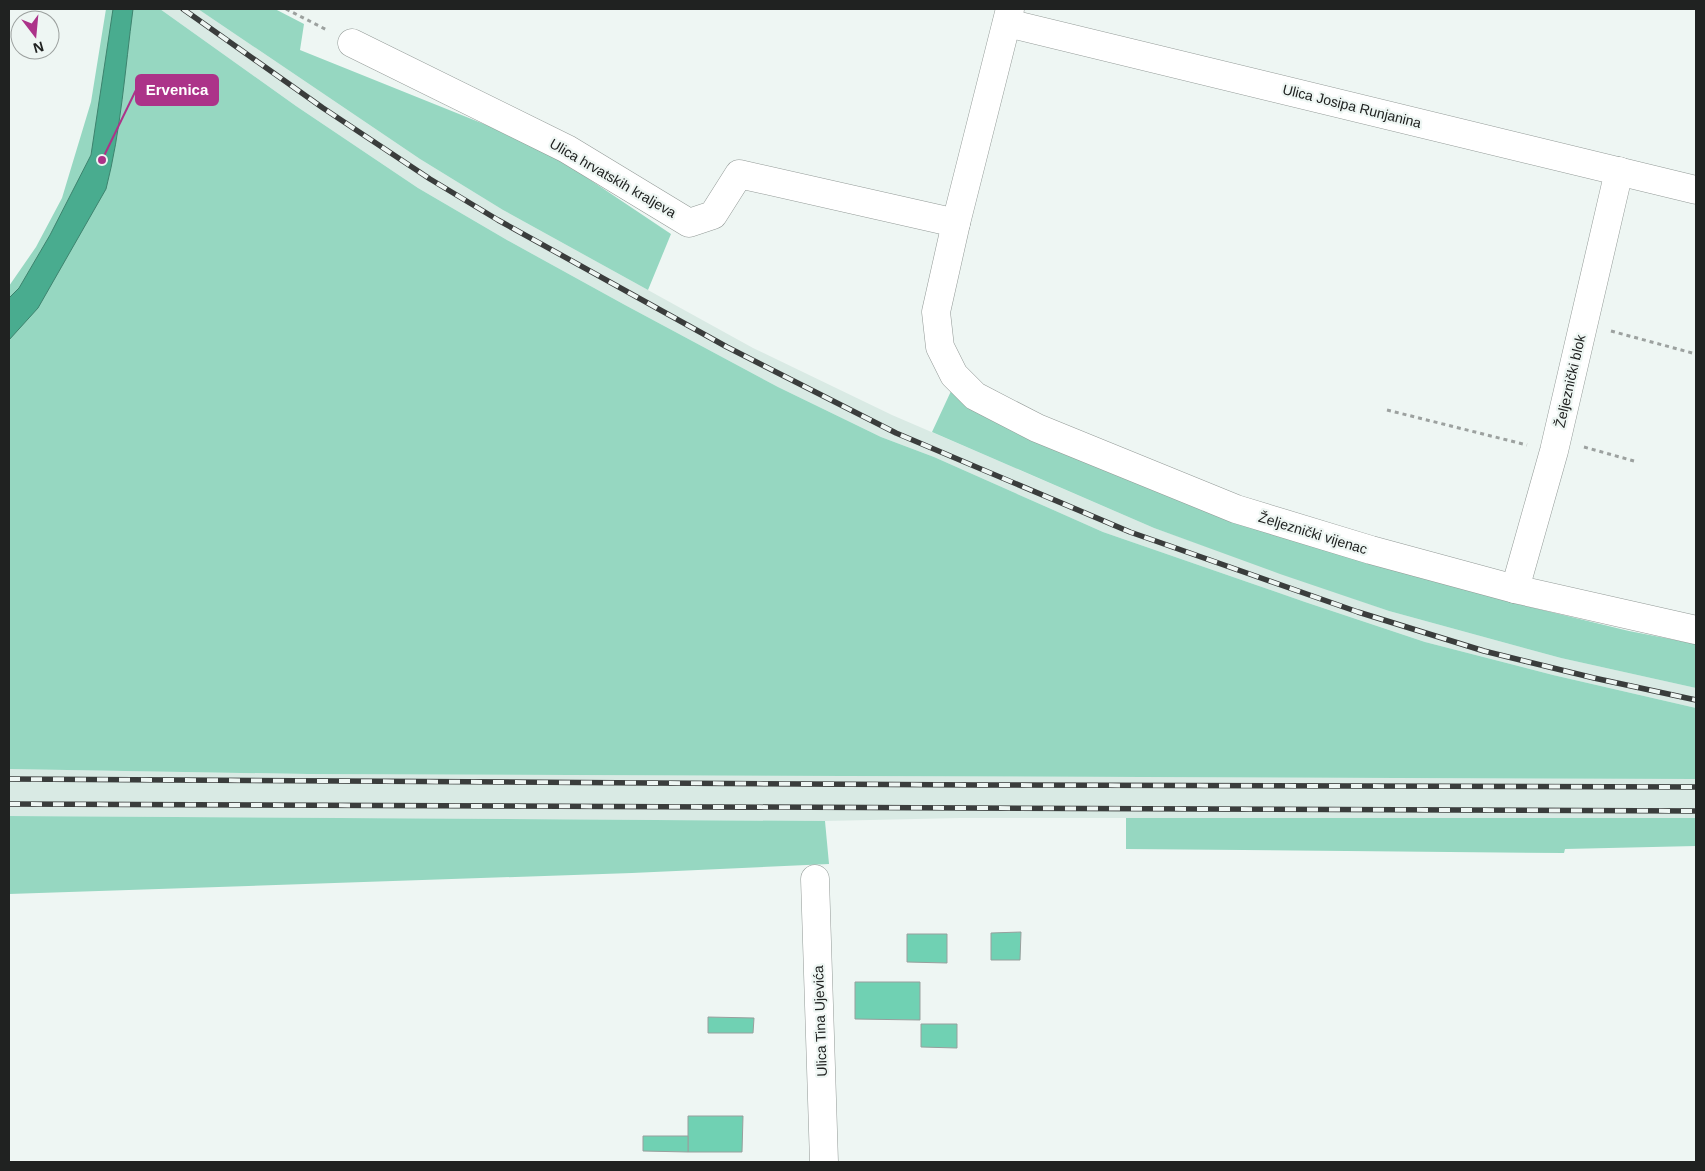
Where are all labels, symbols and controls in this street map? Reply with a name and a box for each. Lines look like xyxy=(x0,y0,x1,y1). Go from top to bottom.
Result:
north arrow xyxy=(10,10,60,60)
text: N xyxy=(32,38,46,57)
callout: Ervenica xyxy=(136,75,218,105)
text: Ervenica xyxy=(146,81,209,98)
street label: Ulica Josipa Runjanina xyxy=(1281,81,1423,131)
street label: Ulica hrvatskih kraljeva xyxy=(547,135,679,221)
street label: Željeznički blok xyxy=(1552,332,1589,429)
street label: Željeznički vijenac xyxy=(1257,509,1369,557)
street label: Ulica Tina Ujevića xyxy=(810,965,830,1077)

